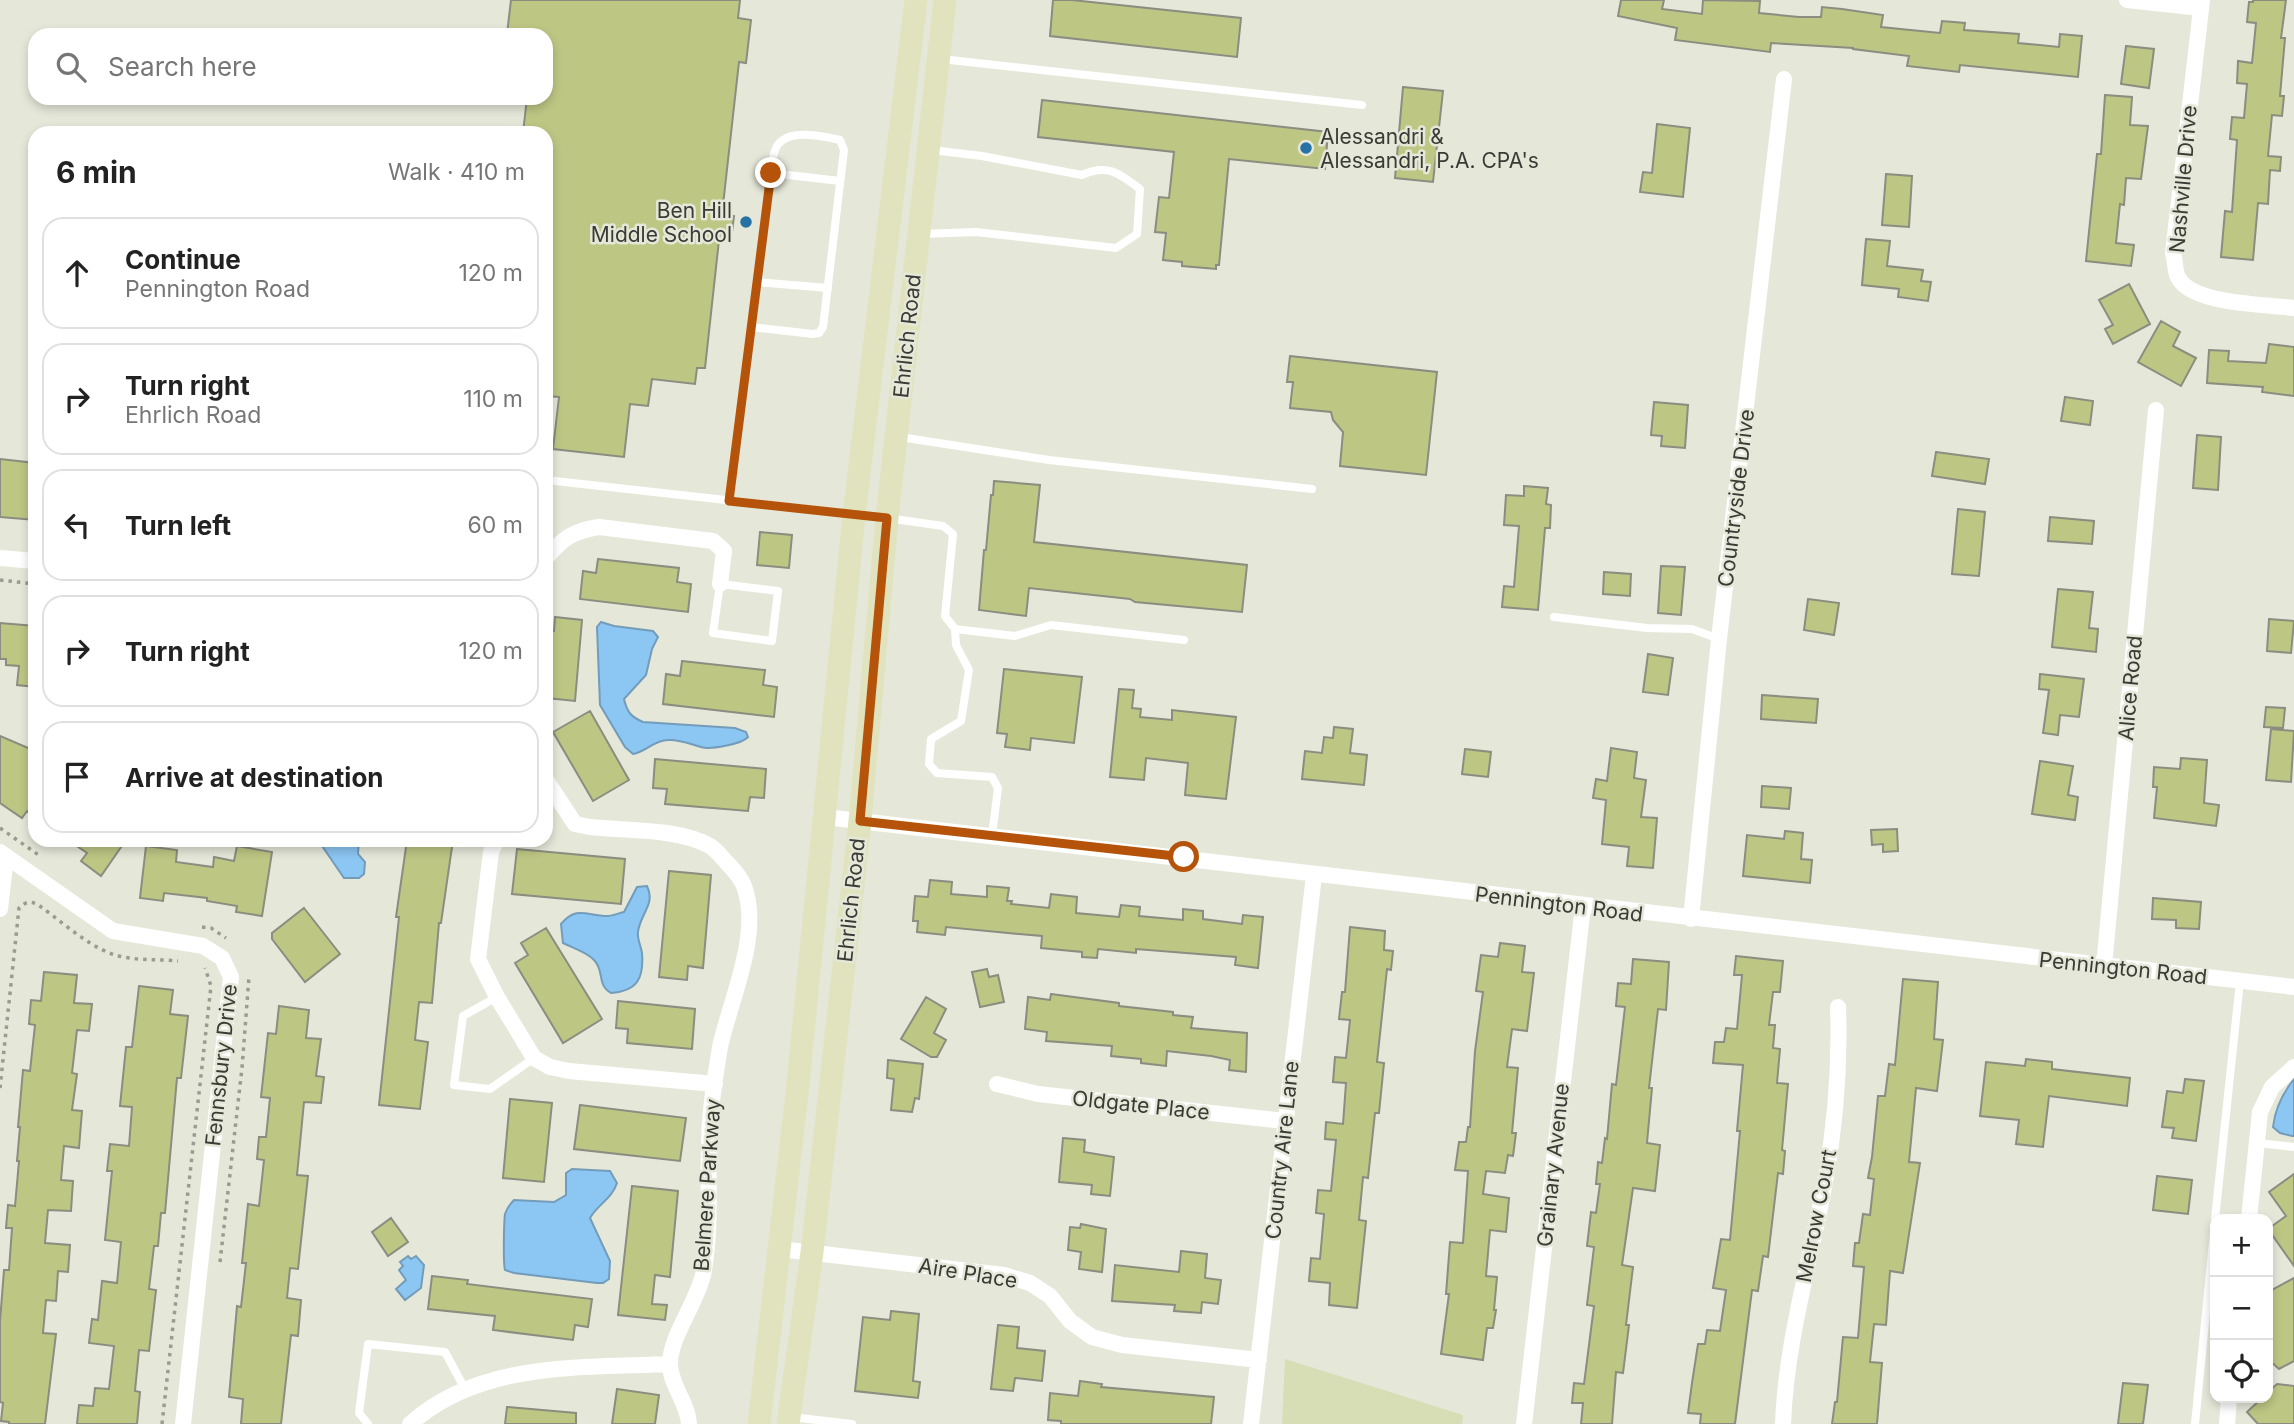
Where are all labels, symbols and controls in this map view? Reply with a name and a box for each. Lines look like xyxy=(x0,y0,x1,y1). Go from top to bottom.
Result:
search box xyxy=(28,28,553,105)
icon: search xyxy=(52,48,90,86)
text: Search here xyxy=(108,51,257,82)
street label: Nashville Drive xyxy=(2164,104,2202,254)
place label: Alessandri & Alessandri, P.A. CPA's xyxy=(1320,124,1539,173)
marker: Alessandri & Alessandri, P.A. CPA's xyxy=(1298,140,1314,156)
text: 6 min xyxy=(56,154,137,190)
route end xyxy=(755,157,786,188)
text: Walk · 410 m xyxy=(388,158,525,186)
place label: Ben Hill Middle School xyxy=(591,198,732,247)
marker: Ben Hill Middle School xyxy=(738,214,754,230)
text: Continue xyxy=(125,244,241,275)
icon: ahead xyxy=(58,254,96,292)
text: 120 m xyxy=(458,259,523,287)
street label: Ehrlich Road xyxy=(888,273,926,399)
text: Pennington Road xyxy=(125,275,310,303)
text: Turn right xyxy=(125,370,250,401)
icon: right xyxy=(58,380,96,418)
text: 110 m xyxy=(463,385,523,413)
text: Ehrlich Road xyxy=(125,401,261,429)
street label: Countryside Drive xyxy=(1713,408,1759,588)
icon: left xyxy=(58,506,96,544)
text: Turn left xyxy=(125,510,231,541)
text: 60 m xyxy=(468,511,523,539)
icon: right xyxy=(58,632,96,670)
street label: Alice Road xyxy=(2113,634,2147,742)
text: Turn right xyxy=(125,636,250,667)
text: 120 m xyxy=(458,637,523,665)
icon: arrive xyxy=(58,758,96,796)
text: Arrive at destination xyxy=(125,762,384,793)
street label: Ehrlich Road xyxy=(832,837,870,963)
route start xyxy=(1168,841,1199,872)
street label: Pennington Road xyxy=(1474,881,1644,927)
street label: Pennington Road xyxy=(2038,947,2208,989)
street label: Fennsbury Drive xyxy=(200,983,242,1147)
street label: Country Aire Lane xyxy=(1260,1060,1304,1240)
street label: Grainary Avenue xyxy=(1532,1082,1574,1248)
street label: Oldgate Place xyxy=(1071,1085,1211,1125)
street label: Belmere Parkway xyxy=(689,1098,726,1272)
street label: Melrow Court xyxy=(1791,1147,1841,1284)
map controls xyxy=(2210,1214,2273,1403)
button: + xyxy=(2210,1214,2273,1277)
street label: Aire Place xyxy=(917,1253,1019,1293)
button: − xyxy=(2210,1277,2273,1340)
button: locate xyxy=(2210,1340,2273,1403)

